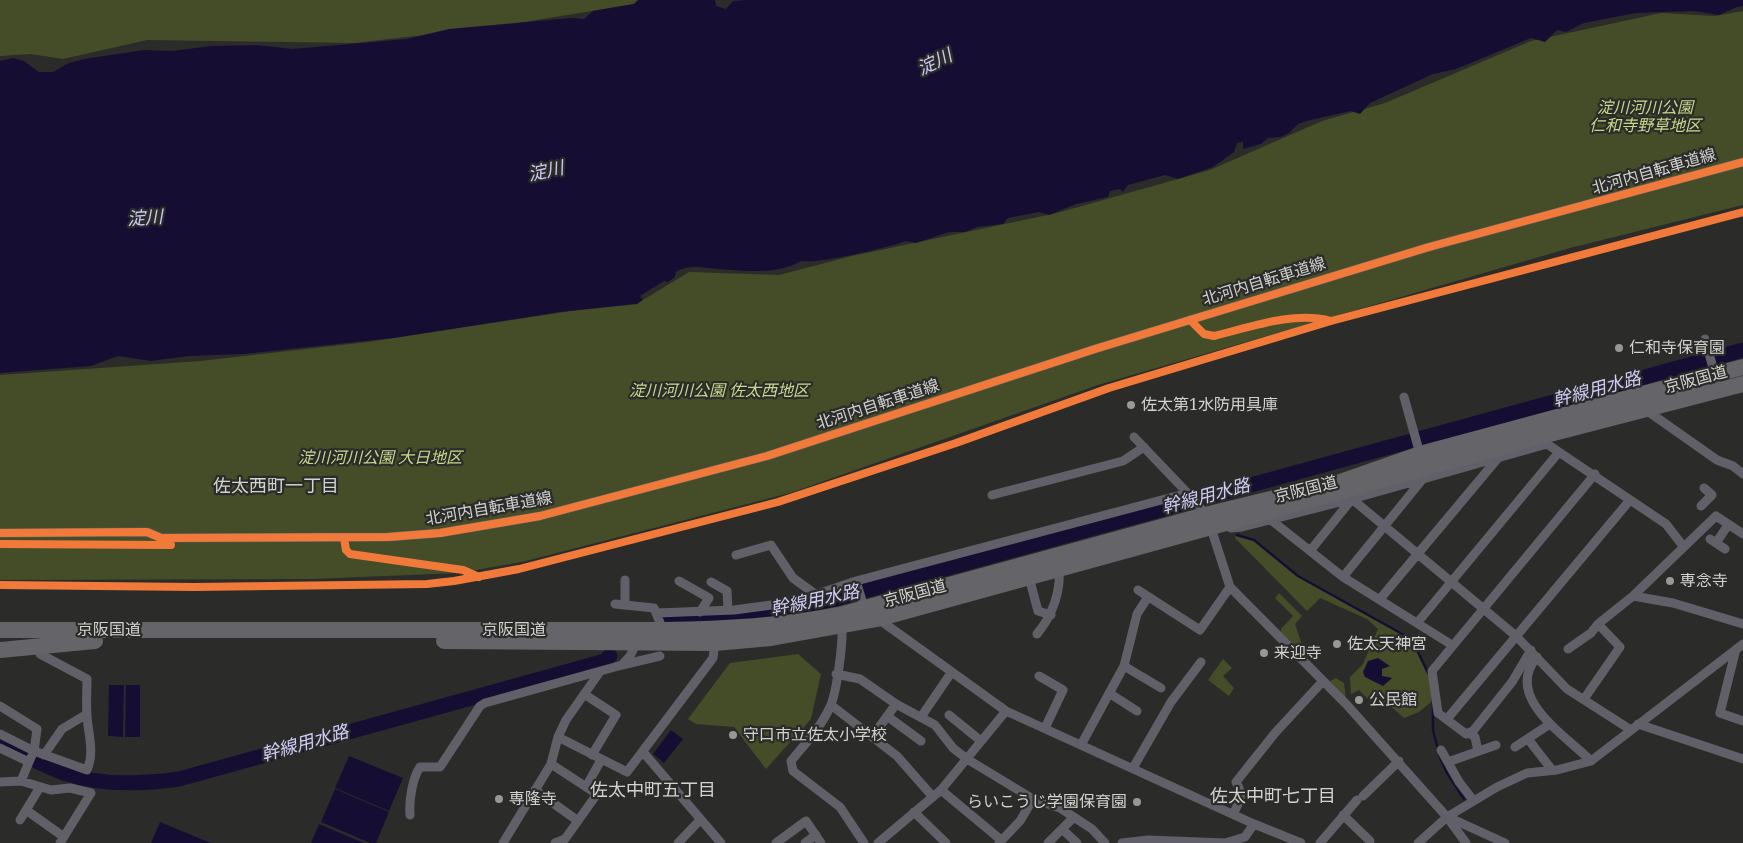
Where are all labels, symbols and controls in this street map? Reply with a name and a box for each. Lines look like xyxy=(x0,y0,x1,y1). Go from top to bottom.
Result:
water label: 淀川 xyxy=(914,45,956,81)
park label: 淀川河川公園 仁和寺野草地区 xyxy=(1589,98,1701,136)
street label: 北河内自転車道線 xyxy=(1590,145,1718,199)
water label: 淀川 xyxy=(526,158,566,186)
water label: 淀川 xyxy=(126,207,164,231)
street label: 北河内自転車道線 xyxy=(1200,254,1328,310)
place label: 仁和寺保育園 xyxy=(1629,338,1725,358)
marker: 仁和寺保育園 xyxy=(1613,342,1625,354)
street label: 京阪国道 xyxy=(1663,362,1729,398)
water label: 幹線用水路 xyxy=(1551,368,1643,412)
street label: 北河内自転車道線 xyxy=(814,376,942,434)
park label: 淀川河川公園 佐太西地区 xyxy=(629,381,809,401)
place label: 佐太第1水防用具庫 xyxy=(1141,395,1278,415)
marker: 佐太第1水防用具庫 xyxy=(1125,399,1137,411)
park label: 淀川河川公園 大日地区 xyxy=(298,448,462,468)
street label: 京阪国道 xyxy=(1273,473,1339,507)
water label: 幹線用水路 xyxy=(1160,475,1252,519)
district label: 佐太西町一丁目 xyxy=(213,476,339,498)
street label: 北河内自転車道線 xyxy=(424,488,554,530)
place label: 専念寺 xyxy=(1680,571,1728,591)
marker: 専念寺 xyxy=(1664,575,1676,587)
street label: 京阪国道 xyxy=(882,576,948,612)
water label: 幹線用水路 xyxy=(769,581,861,621)
street label: 京阪国道 xyxy=(77,620,141,640)
street label: 京阪国道 xyxy=(482,620,546,640)
place label: 佐太天神宮 xyxy=(1347,634,1427,654)
marker: 佐太天神宮 xyxy=(1331,638,1343,650)
place label: 来迎寺 xyxy=(1274,643,1322,663)
marker: 来迎寺 xyxy=(1258,647,1270,659)
place label: 公民館 xyxy=(1369,690,1417,710)
marker: 公民館 xyxy=(1353,694,1365,706)
water label: 幹線用水路 xyxy=(259,721,351,767)
place label: 守口市立佐太小学校 xyxy=(743,725,887,745)
marker: 守口市立佐太小学校 xyxy=(727,729,739,741)
district label: 佐太中町五丁目 xyxy=(590,780,716,802)
district label: 佐太中町七丁目 xyxy=(1210,786,1336,808)
place label: 専隆寺 xyxy=(509,789,557,809)
place label: らいこうじ学園保育園 xyxy=(967,792,1127,812)
marker: 専隆寺 xyxy=(493,793,505,805)
marker: らいこうじ学園保育園 xyxy=(1131,796,1143,808)

